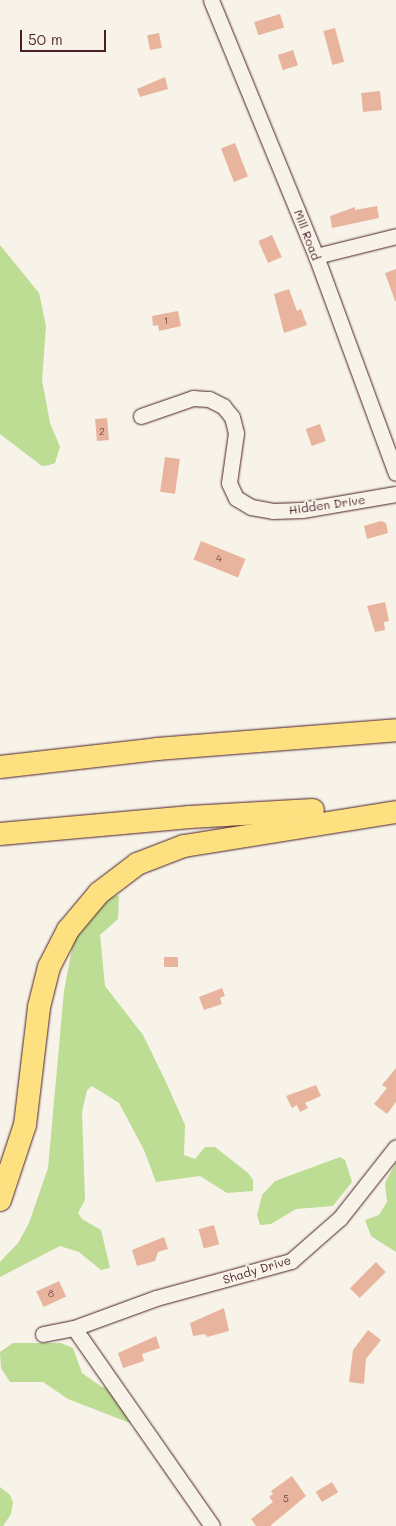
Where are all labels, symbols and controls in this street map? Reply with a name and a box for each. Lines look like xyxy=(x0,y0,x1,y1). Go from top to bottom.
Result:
scale bar xyxy=(22,20,109,52)
text: 50 m xyxy=(28,29,63,49)
street label: Mill Road xyxy=(291,208,323,262)
house number: 1 xyxy=(164,315,168,327)
house number: 2 xyxy=(99,426,105,438)
street label: Hidden Drive xyxy=(288,493,366,517)
house number: 4 xyxy=(216,553,222,565)
street label: Shady Drive xyxy=(221,1253,293,1287)
house number: 8 xyxy=(48,1288,54,1300)
house number: 5 xyxy=(283,1493,289,1505)

